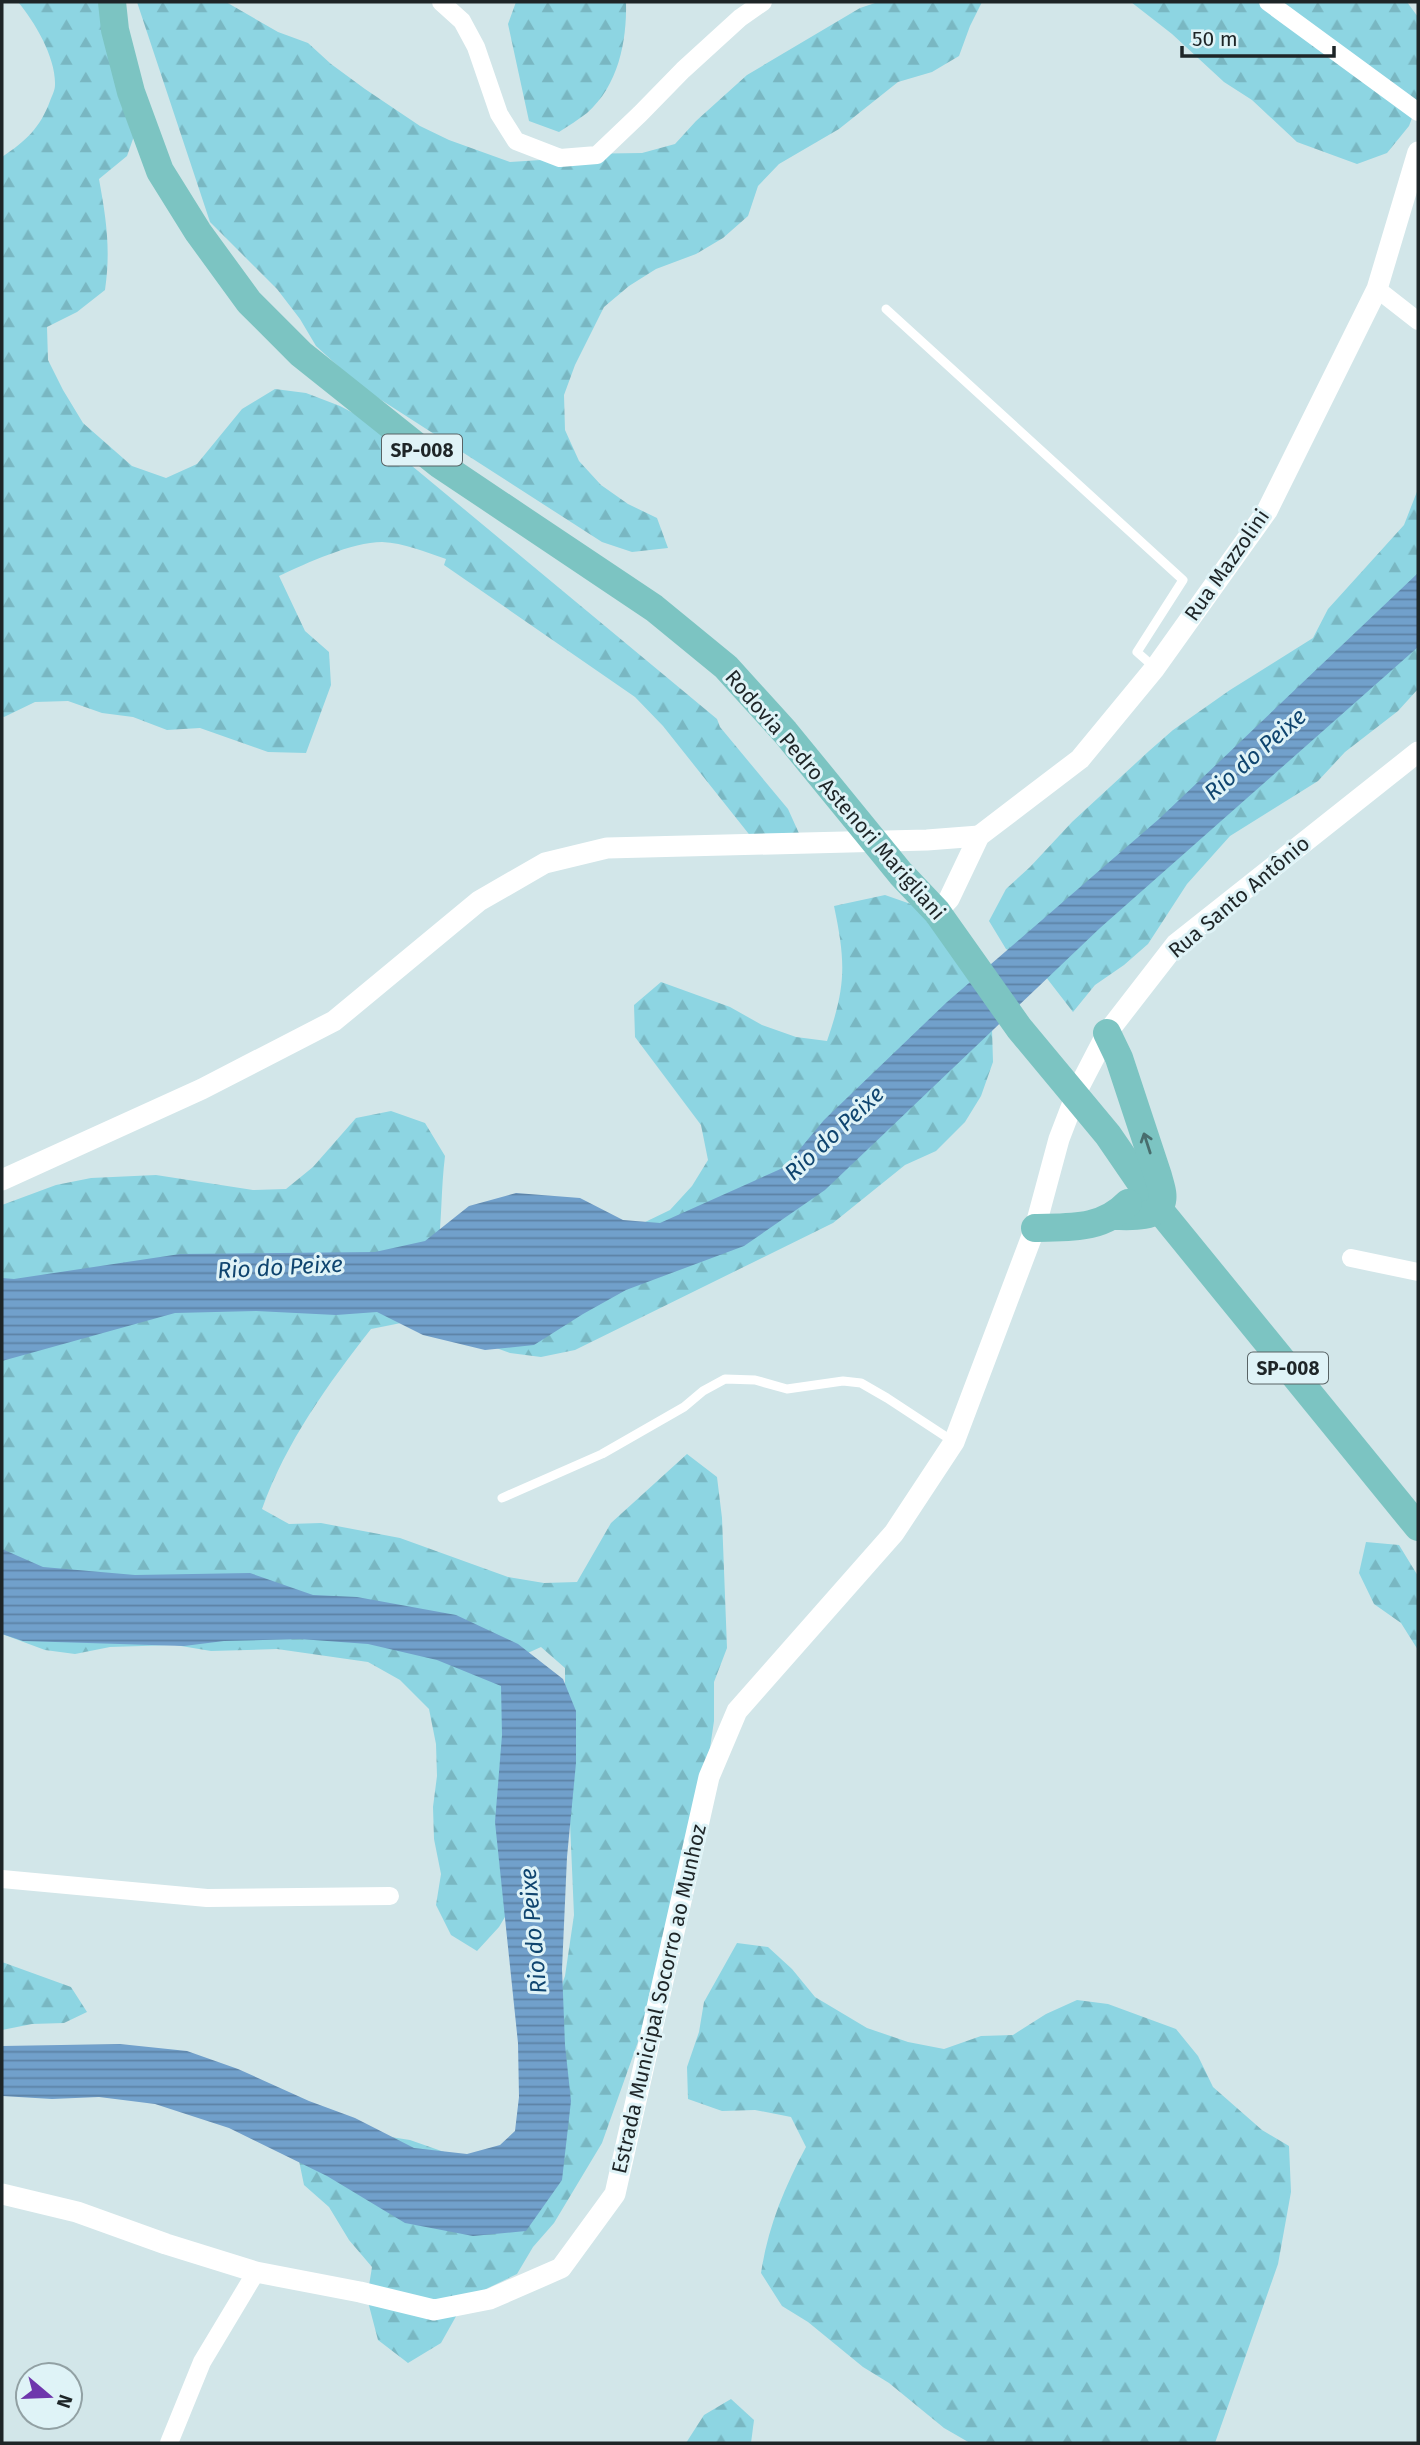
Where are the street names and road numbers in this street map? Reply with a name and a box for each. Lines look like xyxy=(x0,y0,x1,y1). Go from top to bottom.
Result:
road number: SP-008 xyxy=(382,435,462,466)
street label: Rua Mazzolini xyxy=(1179,504,1275,626)
street label: Rodovia Pedro Astenori Marigliani xyxy=(719,665,951,925)
street label: Rua Santo Antônio xyxy=(1163,830,1315,964)
road number: SP-008 xyxy=(1248,1352,1328,1384)
street label: Estrada Municipal Socorro ao Munhoz xyxy=(606,1822,712,2176)

